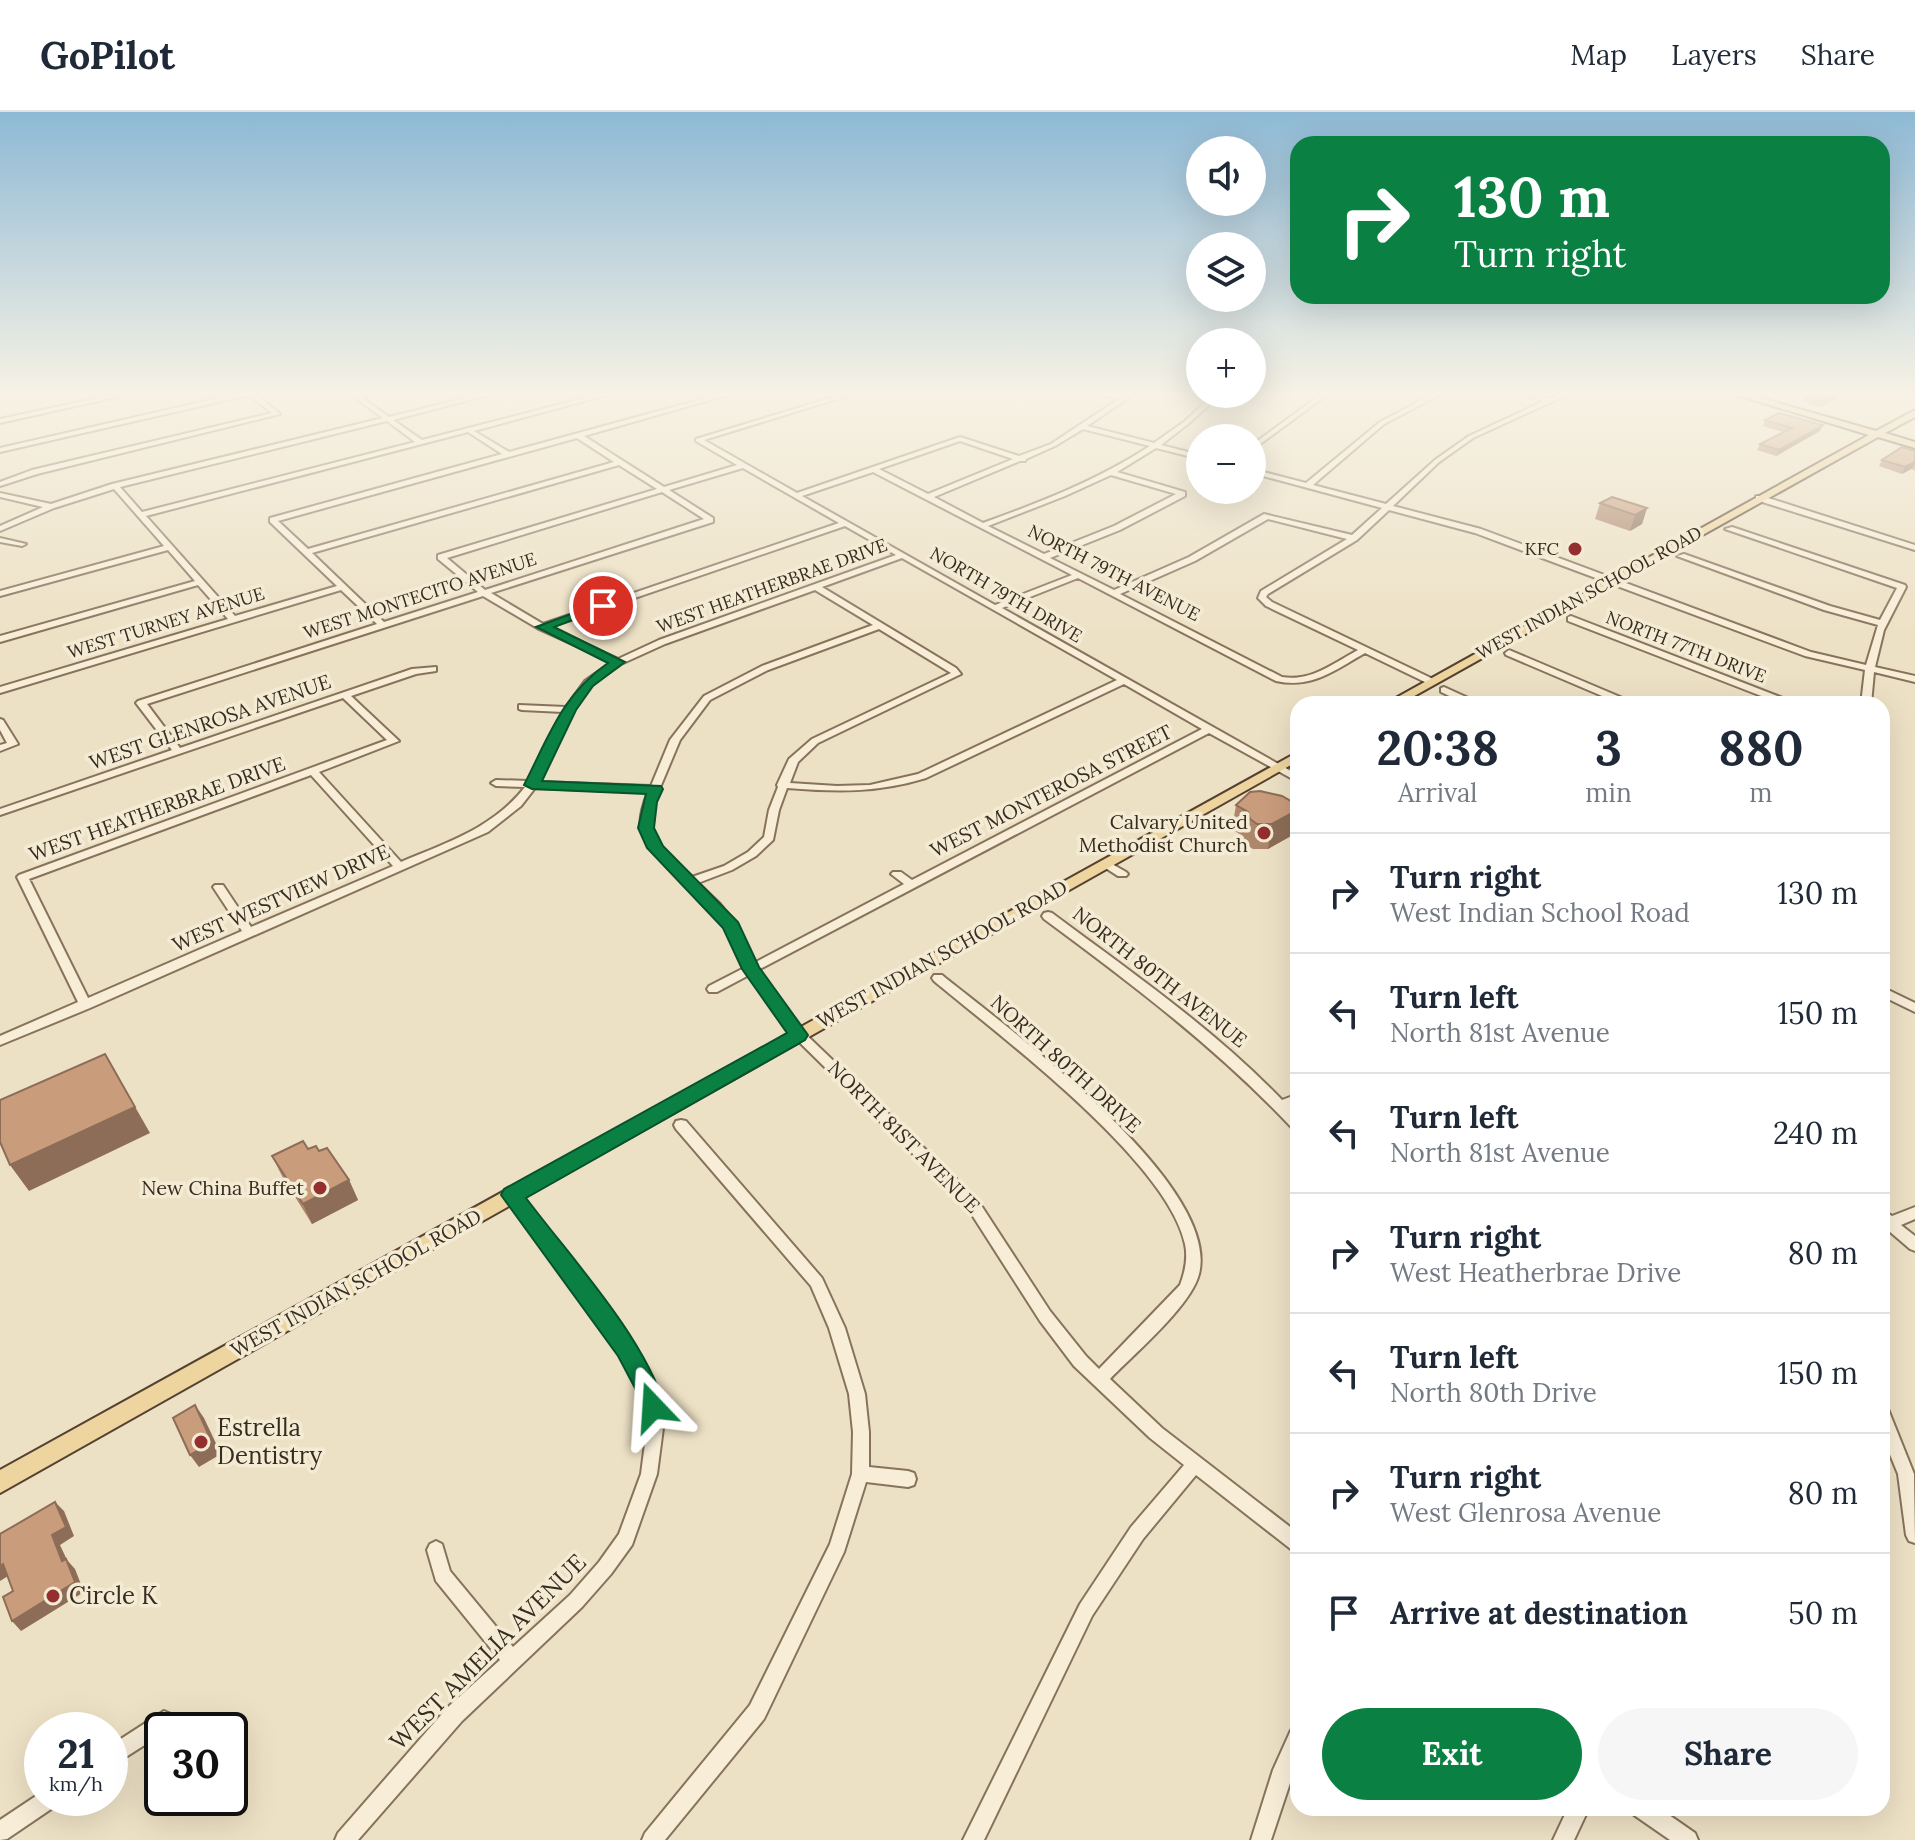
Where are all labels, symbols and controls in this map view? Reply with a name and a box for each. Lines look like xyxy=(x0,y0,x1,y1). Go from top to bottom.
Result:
text: GoPilot xyxy=(40,31,175,79)
text: Map xyxy=(1570,37,1627,73)
text: Layers xyxy=(1671,37,1757,73)
text: Share xyxy=(1801,37,1875,73)
map controls xyxy=(1186,136,1266,504)
button: sound xyxy=(1186,136,1266,216)
text: 130 m xyxy=(1454,161,1610,232)
icon: right xyxy=(1322,168,1426,272)
text: Turn right xyxy=(1454,231,1627,277)
button: layers xyxy=(1186,232,1266,312)
button: + xyxy=(1186,328,1266,408)
button: − xyxy=(1186,424,1266,504)
street label: NORTH 79TH AVENUE xyxy=(1024,519,1204,626)
street label: WEST INDIAN SCHOOL ROAD xyxy=(1472,521,1706,664)
street label: WEST HEATHERBRAE DRIVE xyxy=(653,533,890,638)
place label: KFC xyxy=(1524,537,1559,560)
marker: KFC xyxy=(1566,540,1584,558)
street label: NORTH 79TH DRIVE xyxy=(926,542,1086,647)
street label: WEST MONTECITO AVENUE xyxy=(300,547,539,644)
pin xyxy=(569,572,637,640)
street label: WEST TURNEY AVENUE xyxy=(64,582,267,663)
icon: arrive xyxy=(581,584,625,628)
street label: NORTH 77TH DRIVE xyxy=(1603,605,1770,688)
street label: WEST GLENROSA AVENUE xyxy=(86,668,334,775)
text: 20:38 xyxy=(1376,717,1499,778)
text: 3 xyxy=(1595,717,1622,778)
text: 880 xyxy=(1718,717,1804,778)
street label: WEST MONTEROSA STREET xyxy=(926,718,1176,863)
street label: WEST HEATHERBRAE DRIVE xyxy=(25,750,288,867)
text: Arrival xyxy=(1398,776,1477,809)
text: min xyxy=(1585,776,1632,809)
text: m xyxy=(1749,776,1772,809)
place label: Calvary United Methodist Church xyxy=(1079,809,1248,857)
marker: Calvary United Methodist Church xyxy=(1255,824,1273,842)
street label: WEST WESTVIEW DRIVE xyxy=(168,838,393,957)
text: Turn right xyxy=(1390,858,1541,896)
icon: right xyxy=(1322,871,1366,915)
street label: WEST INDIAN SCHOOL ROAD xyxy=(812,874,1072,1033)
text: 130 m xyxy=(1777,874,1858,912)
text: West Indian School Road xyxy=(1390,896,1690,929)
street label: NORTH 80TH AVENUE xyxy=(1068,901,1252,1052)
text: Turn left xyxy=(1390,978,1518,1016)
street label: NORTH 80TH DRIVE xyxy=(986,989,1147,1138)
icon: left xyxy=(1322,991,1366,1035)
text: 150 m xyxy=(1777,994,1858,1032)
text: North 81st Avenue xyxy=(1390,1016,1610,1049)
street label: NORTH 81ST AVENUE xyxy=(823,1055,986,1218)
text: Turn left xyxy=(1390,1098,1518,1136)
icon: left xyxy=(1322,1111,1366,1155)
text: 240 m xyxy=(1773,1114,1858,1152)
text: North 81st Avenue xyxy=(1390,1136,1610,1169)
place label: New China Buffet xyxy=(141,1175,304,1200)
marker: New China Buffet xyxy=(311,1179,329,1197)
street label: WEST INDIAN SCHOOL ROAD xyxy=(226,1203,486,1362)
text: Turn right xyxy=(1390,1218,1541,1256)
icon: right xyxy=(1322,1231,1366,1275)
text: 80 m xyxy=(1788,1234,1858,1272)
text: West Heatherbrae Drive xyxy=(1390,1256,1681,1289)
text: Turn left xyxy=(1390,1338,1518,1376)
icon: left xyxy=(1322,1351,1366,1395)
text: 150 m xyxy=(1777,1354,1858,1392)
position arrow xyxy=(611,1365,695,1449)
text: North 80th Drive xyxy=(1390,1376,1597,1409)
place label: Estrella Dentistry xyxy=(217,1412,322,1471)
marker: Estrella Dentistry xyxy=(192,1433,210,1451)
text: Turn right xyxy=(1390,1458,1541,1496)
icon: right xyxy=(1322,1471,1366,1515)
text: 80 m xyxy=(1788,1474,1858,1512)
text: West Glenrosa Avenue xyxy=(1390,1496,1661,1529)
street label: WEST AMELIA AVENUE xyxy=(383,1547,592,1756)
place label: Circle K xyxy=(69,1580,158,1611)
marker: Circle K xyxy=(44,1587,62,1605)
icon: arrive xyxy=(1322,1591,1366,1635)
text: Arrive at destination xyxy=(1390,1594,1688,1632)
text: 50 m xyxy=(1788,1594,1858,1632)
button: Exit xyxy=(1322,1708,1582,1800)
button: Share xyxy=(1598,1708,1858,1800)
speed limit sign: 30 xyxy=(144,1712,248,1816)
text: 21 xyxy=(57,1728,95,1779)
text: km/h xyxy=(49,1771,103,1796)

